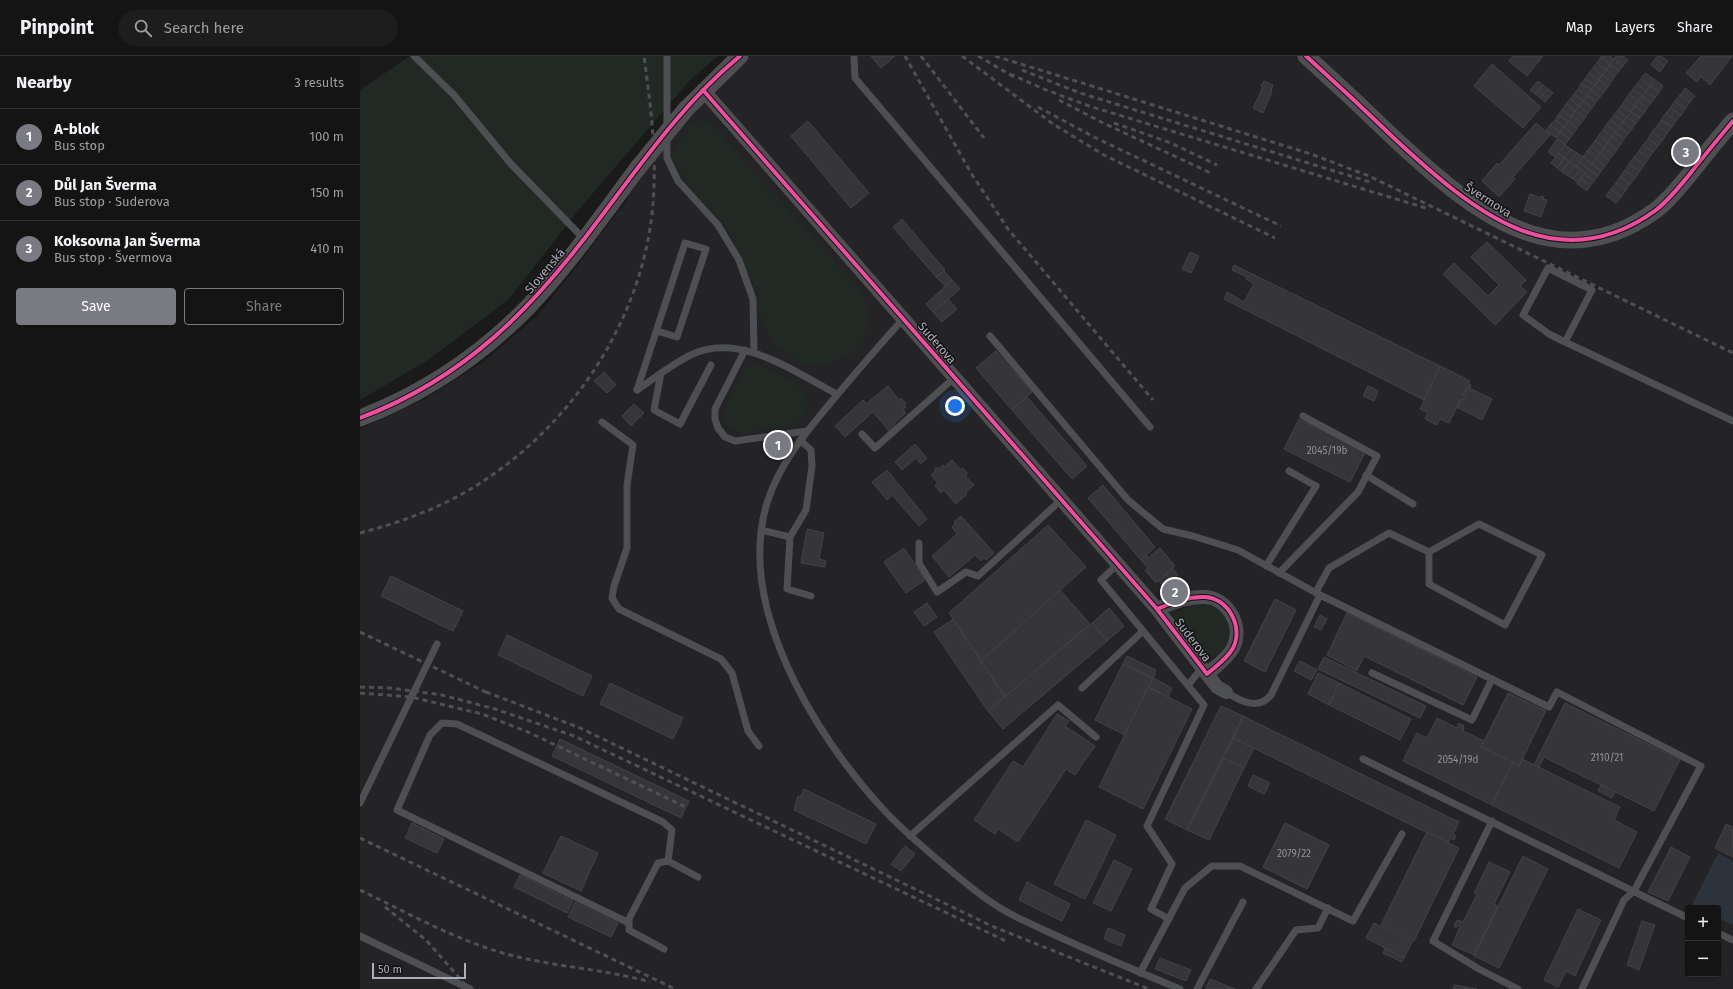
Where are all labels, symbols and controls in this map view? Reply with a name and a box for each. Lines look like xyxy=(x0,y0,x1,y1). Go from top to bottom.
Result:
search box xyxy=(118,10,398,46)
text: Pinpoint xyxy=(20,16,94,39)
icon: search xyxy=(132,17,154,39)
text: Search here xyxy=(164,19,244,37)
text: Map xyxy=(1566,19,1592,36)
text: Layers xyxy=(1614,19,1655,36)
text: Share xyxy=(1677,19,1713,36)
text: Nearby xyxy=(16,72,71,93)
text: 3 results xyxy=(294,75,344,90)
text: A-blok xyxy=(54,120,99,138)
text: 1 xyxy=(26,129,32,144)
text: 100 m xyxy=(309,129,344,144)
pin: 3 xyxy=(1673,137,1699,167)
text: Bus stop xyxy=(54,138,105,153)
text: Důl Jan Šverma xyxy=(54,176,157,194)
street label: Švermova xyxy=(1462,179,1515,220)
text: 2 xyxy=(26,185,32,200)
text: 150 m xyxy=(310,185,344,200)
text: Bus stop · Suderova xyxy=(54,194,170,209)
text: Koksovna Jan Šverma xyxy=(54,232,201,250)
text: 3 xyxy=(26,241,32,256)
text: 410 m xyxy=(310,241,344,256)
street label: Slovenská xyxy=(522,246,568,296)
text: Bus stop · Švermova xyxy=(54,250,172,265)
button: Save xyxy=(16,288,176,325)
button: Share xyxy=(184,288,344,325)
street label: Suderova xyxy=(915,319,959,367)
your location xyxy=(945,396,965,416)
pin: 1 xyxy=(765,430,791,460)
house number: 2045/19b xyxy=(1307,445,1347,457)
pin: 2 xyxy=(1162,577,1188,607)
street label: Suderova xyxy=(1172,616,1214,664)
house number: 2110/21 xyxy=(1591,752,1623,764)
house number: 2054/19d xyxy=(1438,754,1478,766)
house number: 2079/22 xyxy=(1277,848,1311,860)
map controls xyxy=(1685,905,1721,977)
button: + xyxy=(1685,905,1721,941)
button: − xyxy=(1685,941,1721,977)
scale bar xyxy=(372,961,466,980)
text: 50 m xyxy=(378,963,402,976)

